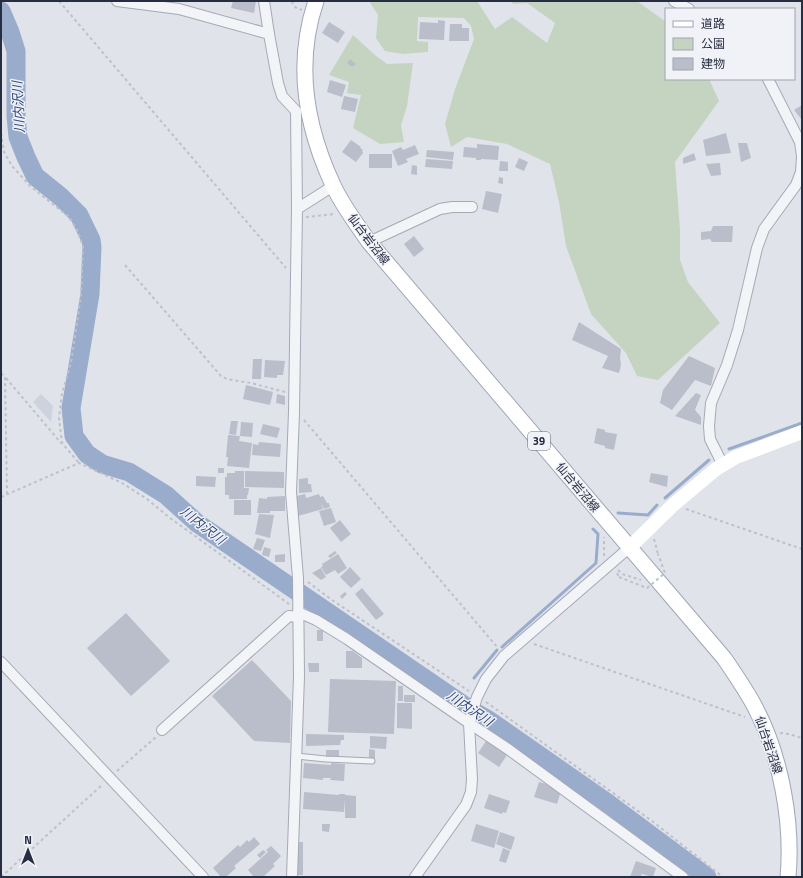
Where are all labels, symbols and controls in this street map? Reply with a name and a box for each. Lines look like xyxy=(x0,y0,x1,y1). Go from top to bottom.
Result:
legend xyxy=(665,8,795,80)
text: 道路 xyxy=(701,14,725,33)
text: 公園 xyxy=(701,34,725,53)
text: 建物 xyxy=(701,54,725,73)
water label: 川内沢川 xyxy=(7,79,29,133)
street label: 仙台岩沼線 xyxy=(343,209,395,269)
road number: 39 xyxy=(528,432,550,450)
street label: 仙台岩沼線 xyxy=(551,458,605,516)
water label: 川内沢川 xyxy=(176,501,231,550)
water label: 川内沢川 xyxy=(443,685,499,732)
street label: 仙台岩沼線 xyxy=(750,714,788,776)
north arrow xyxy=(8,830,48,870)
text: N xyxy=(24,832,32,848)

